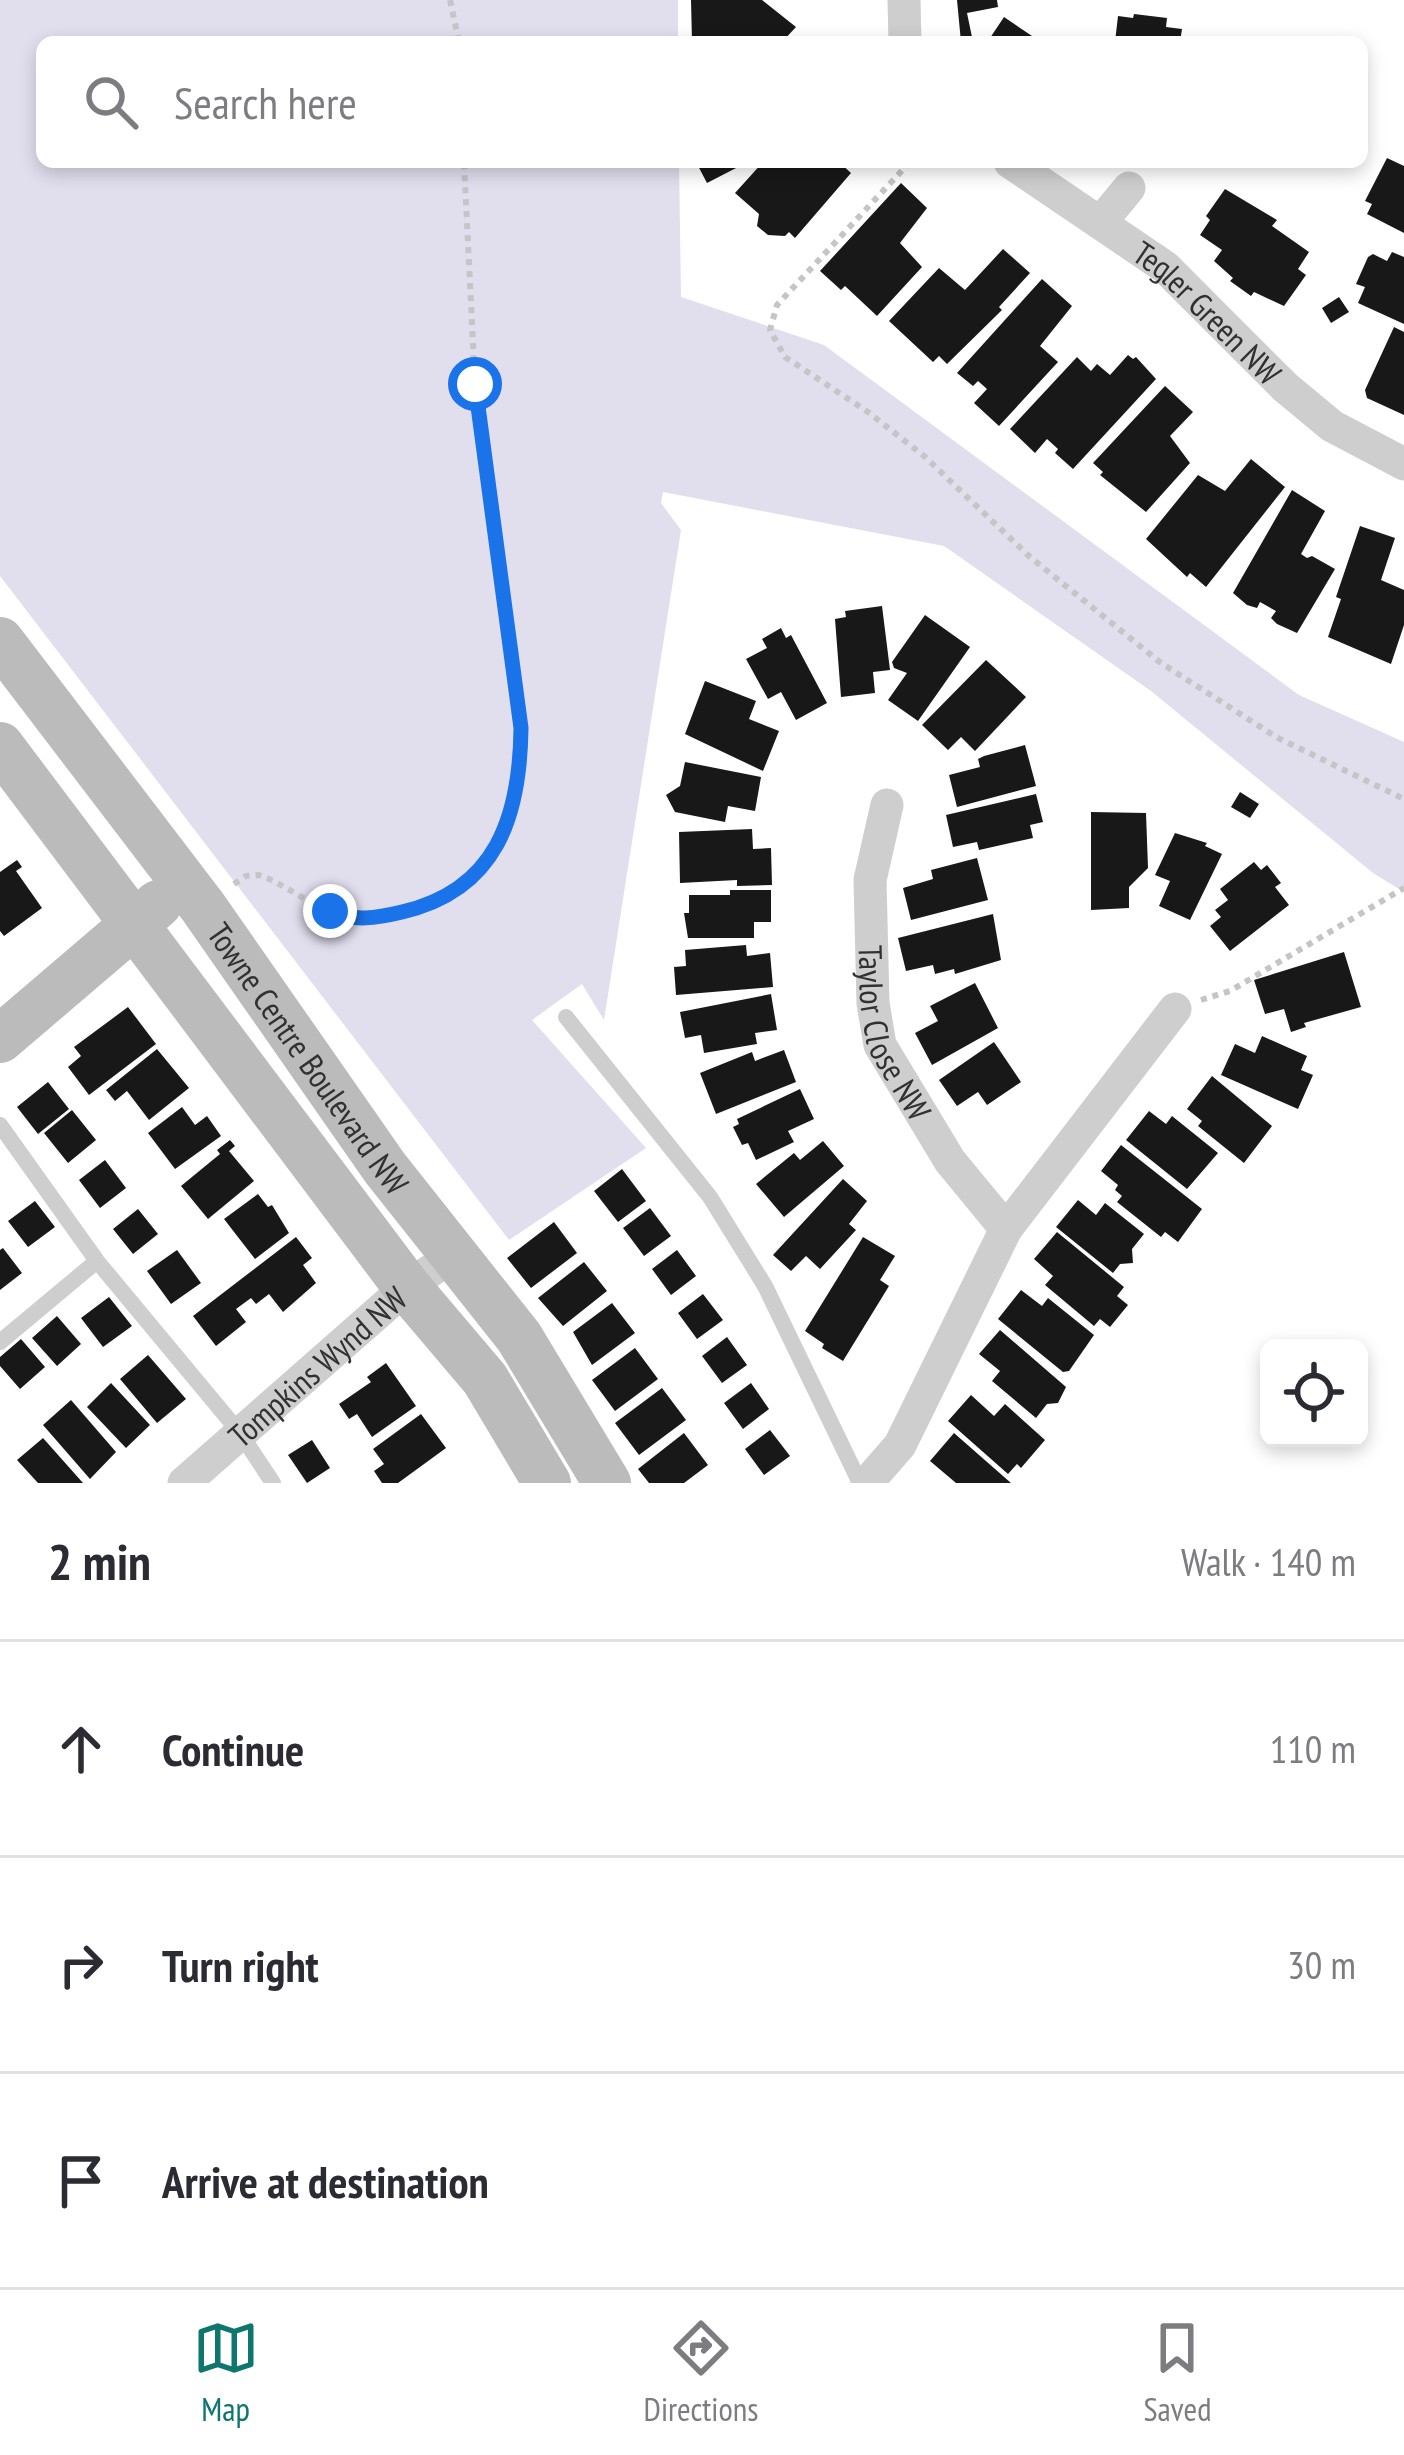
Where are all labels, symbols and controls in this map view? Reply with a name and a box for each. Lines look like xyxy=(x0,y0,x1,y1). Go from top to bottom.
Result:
search box xyxy=(36,36,1368,168)
icon: search xyxy=(78,69,144,135)
text: Search here xyxy=(174,73,357,131)
street label: Tegler Green NW xyxy=(1125,231,1291,393)
route start xyxy=(448,357,502,411)
route end xyxy=(303,884,357,938)
street label: Towne Centre Boulevard NW xyxy=(199,914,419,1203)
street label: Taylor Close NW xyxy=(850,944,942,1128)
street label: Tompkins Wynd NW xyxy=(219,1276,415,1456)
map controls xyxy=(1260,1339,1368,1447)
button: locate xyxy=(1260,1339,1368,1447)
text: 2 min xyxy=(48,1528,151,1594)
text: Walk · 140 m xyxy=(1181,1536,1356,1587)
icon: ahead xyxy=(48,1716,114,1782)
text: Continue xyxy=(162,1720,304,1778)
text: 110 m xyxy=(1270,1723,1356,1774)
icon: right xyxy=(48,1932,114,1998)
text: Turn right xyxy=(162,1936,319,1994)
text: 30 m xyxy=(1287,1939,1356,1990)
icon: arrive xyxy=(48,2148,114,2214)
text: Arrive at destination xyxy=(162,2152,489,2210)
tab: Map xyxy=(193,2315,259,2430)
tab: Directions xyxy=(644,2315,758,2430)
tab: Saved xyxy=(1143,2315,1211,2430)

